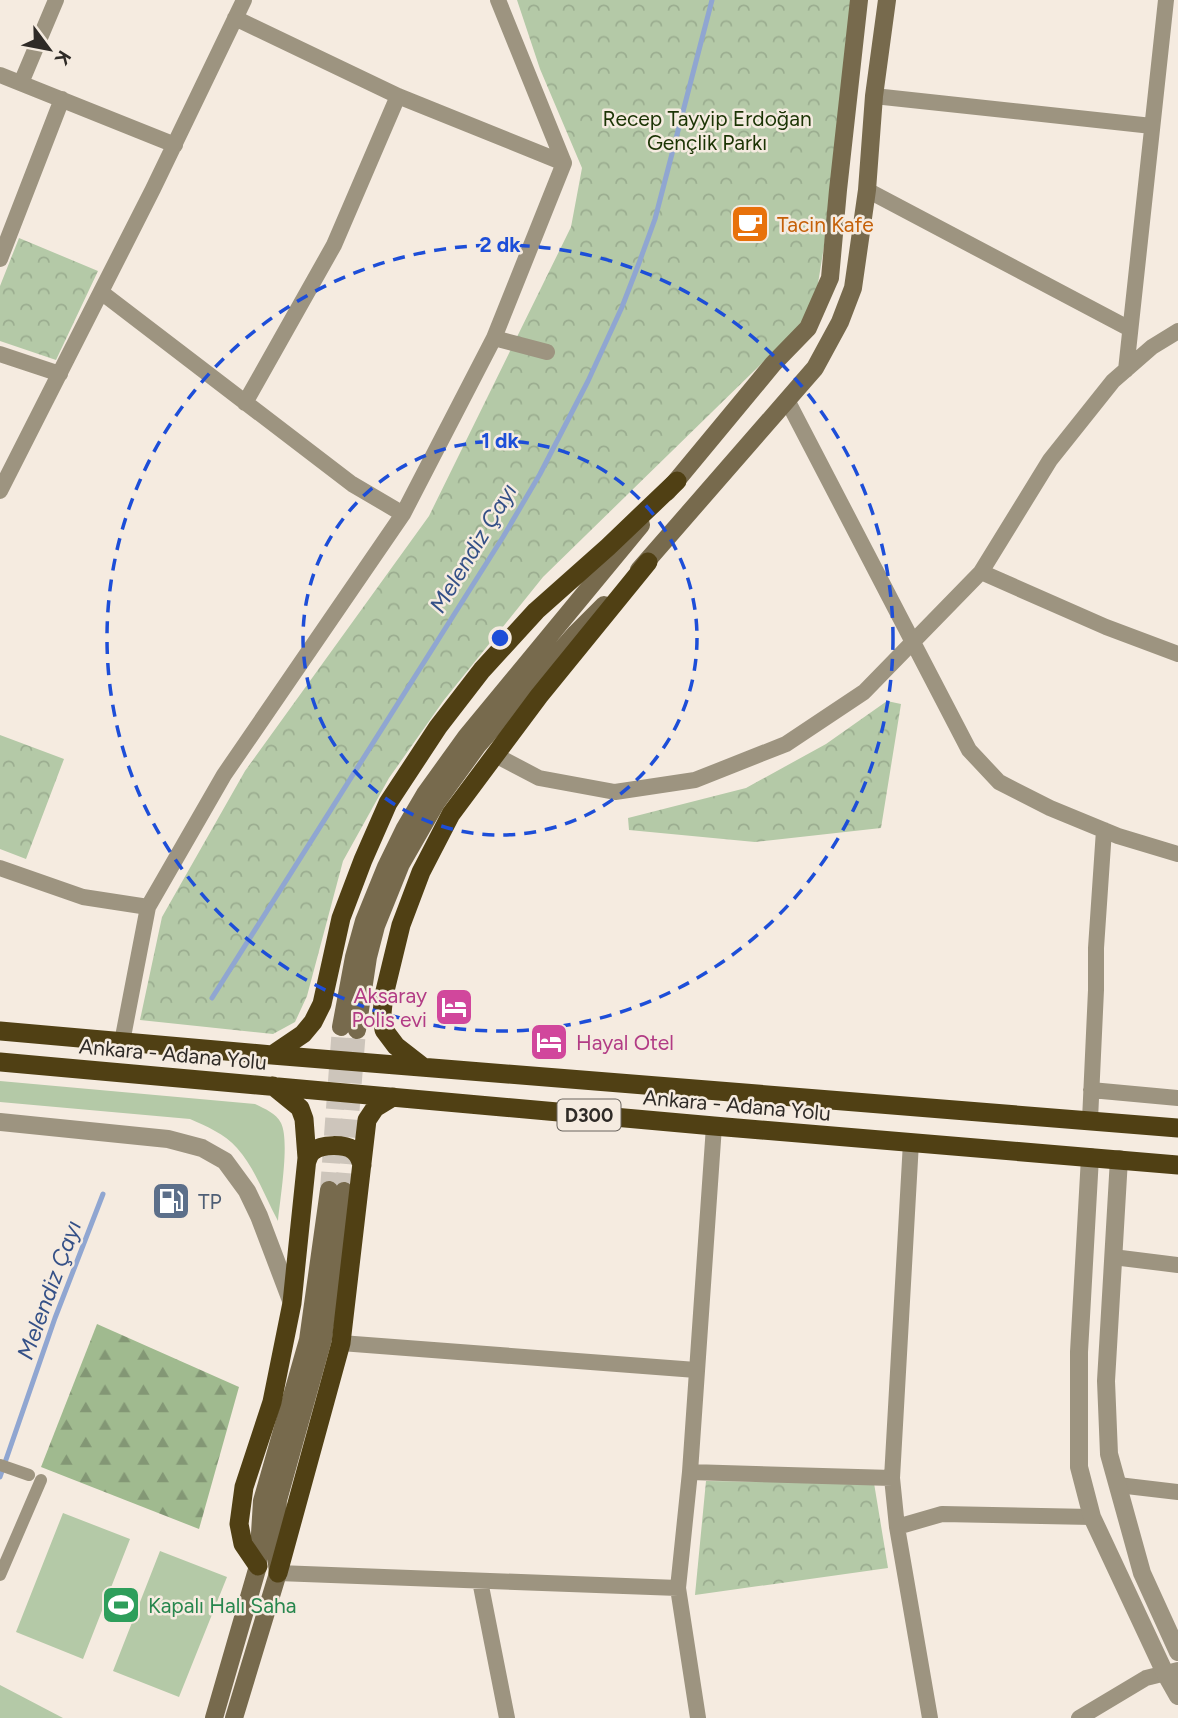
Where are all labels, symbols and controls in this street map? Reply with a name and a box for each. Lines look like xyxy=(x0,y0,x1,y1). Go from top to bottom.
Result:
north arrow xyxy=(14,14,84,84)
text: K xyxy=(50,46,76,69)
park label: Recep Tayyip Erdoğan Gençlik Parkı xyxy=(602,106,812,155)
cafe icon: Tacin Kafe xyxy=(729,203,771,245)
place label: Tacin Kafe xyxy=(777,212,874,237)
text: 2 dk xyxy=(480,232,521,257)
text: 1 dk xyxy=(481,428,520,453)
water label: Melendiz Çayı xyxy=(423,478,523,618)
centre of rings xyxy=(488,626,512,650)
place label: Aksaray Polis evi xyxy=(351,983,427,1032)
hotel icon: Aksaray Polis evi xyxy=(433,986,475,1028)
hotel icon: Hayal Otel xyxy=(528,1021,570,1063)
place label: Hayal Otel xyxy=(576,1030,674,1055)
street label: Ankara - Adana Yolu xyxy=(78,1033,268,1075)
street label: Ankara - Adana Yolu xyxy=(642,1084,832,1126)
road number: D300 xyxy=(558,1100,620,1130)
fuel station icon: TP xyxy=(150,1180,192,1222)
place label: TP xyxy=(198,1189,222,1214)
water label: Melendiz Çayı xyxy=(11,1217,87,1363)
sports icon: Kapalı Halı Saha xyxy=(100,1584,142,1626)
place label: Kapalı Halı Saha xyxy=(148,1593,296,1618)

